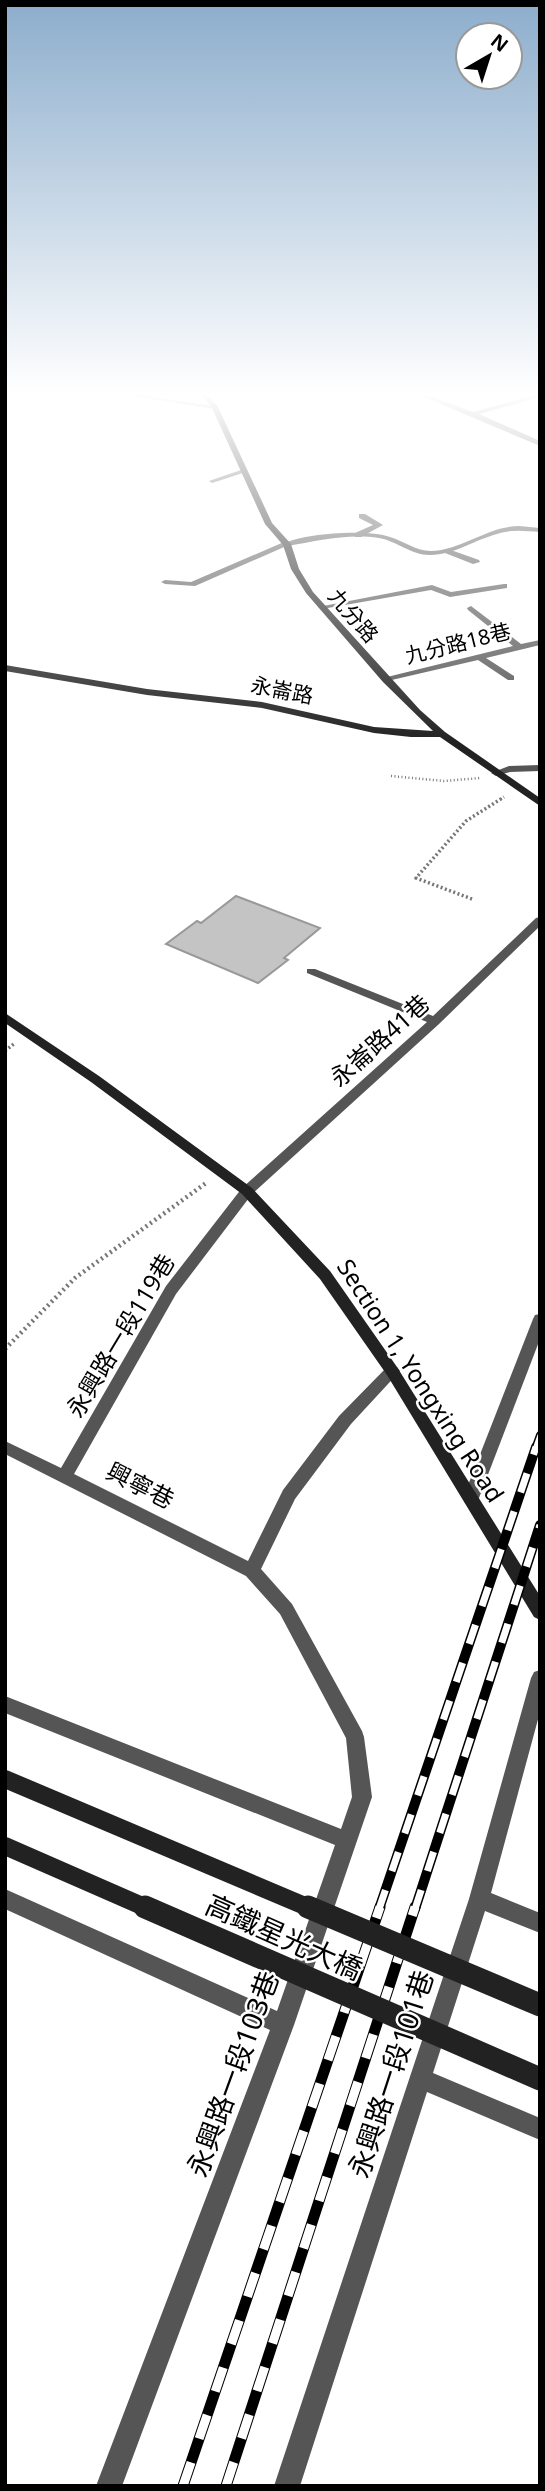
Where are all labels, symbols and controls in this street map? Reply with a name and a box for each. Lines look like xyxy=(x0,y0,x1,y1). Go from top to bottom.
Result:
north arrow xyxy=(454,21,524,91)
text: N xyxy=(486,28,514,58)
street label: 九分路 xyxy=(323,582,385,648)
street label: 九分路18巷 xyxy=(402,616,514,670)
street label: 永崙路 xyxy=(249,670,316,710)
street label: 永崙路41巷 xyxy=(322,986,436,1093)
street label: 永興路一段119巷 xyxy=(58,1247,182,1423)
street label: Section 1, Yongxing Road xyxy=(330,1252,512,1508)
street label: 興寧巷 xyxy=(101,1454,180,1516)
street label: 高鐵星光大橋 xyxy=(200,1885,369,1988)
street label: 永興路一段101巷 xyxy=(339,1965,442,2182)
street label: 永興路一段103巷 xyxy=(177,1966,287,2182)

